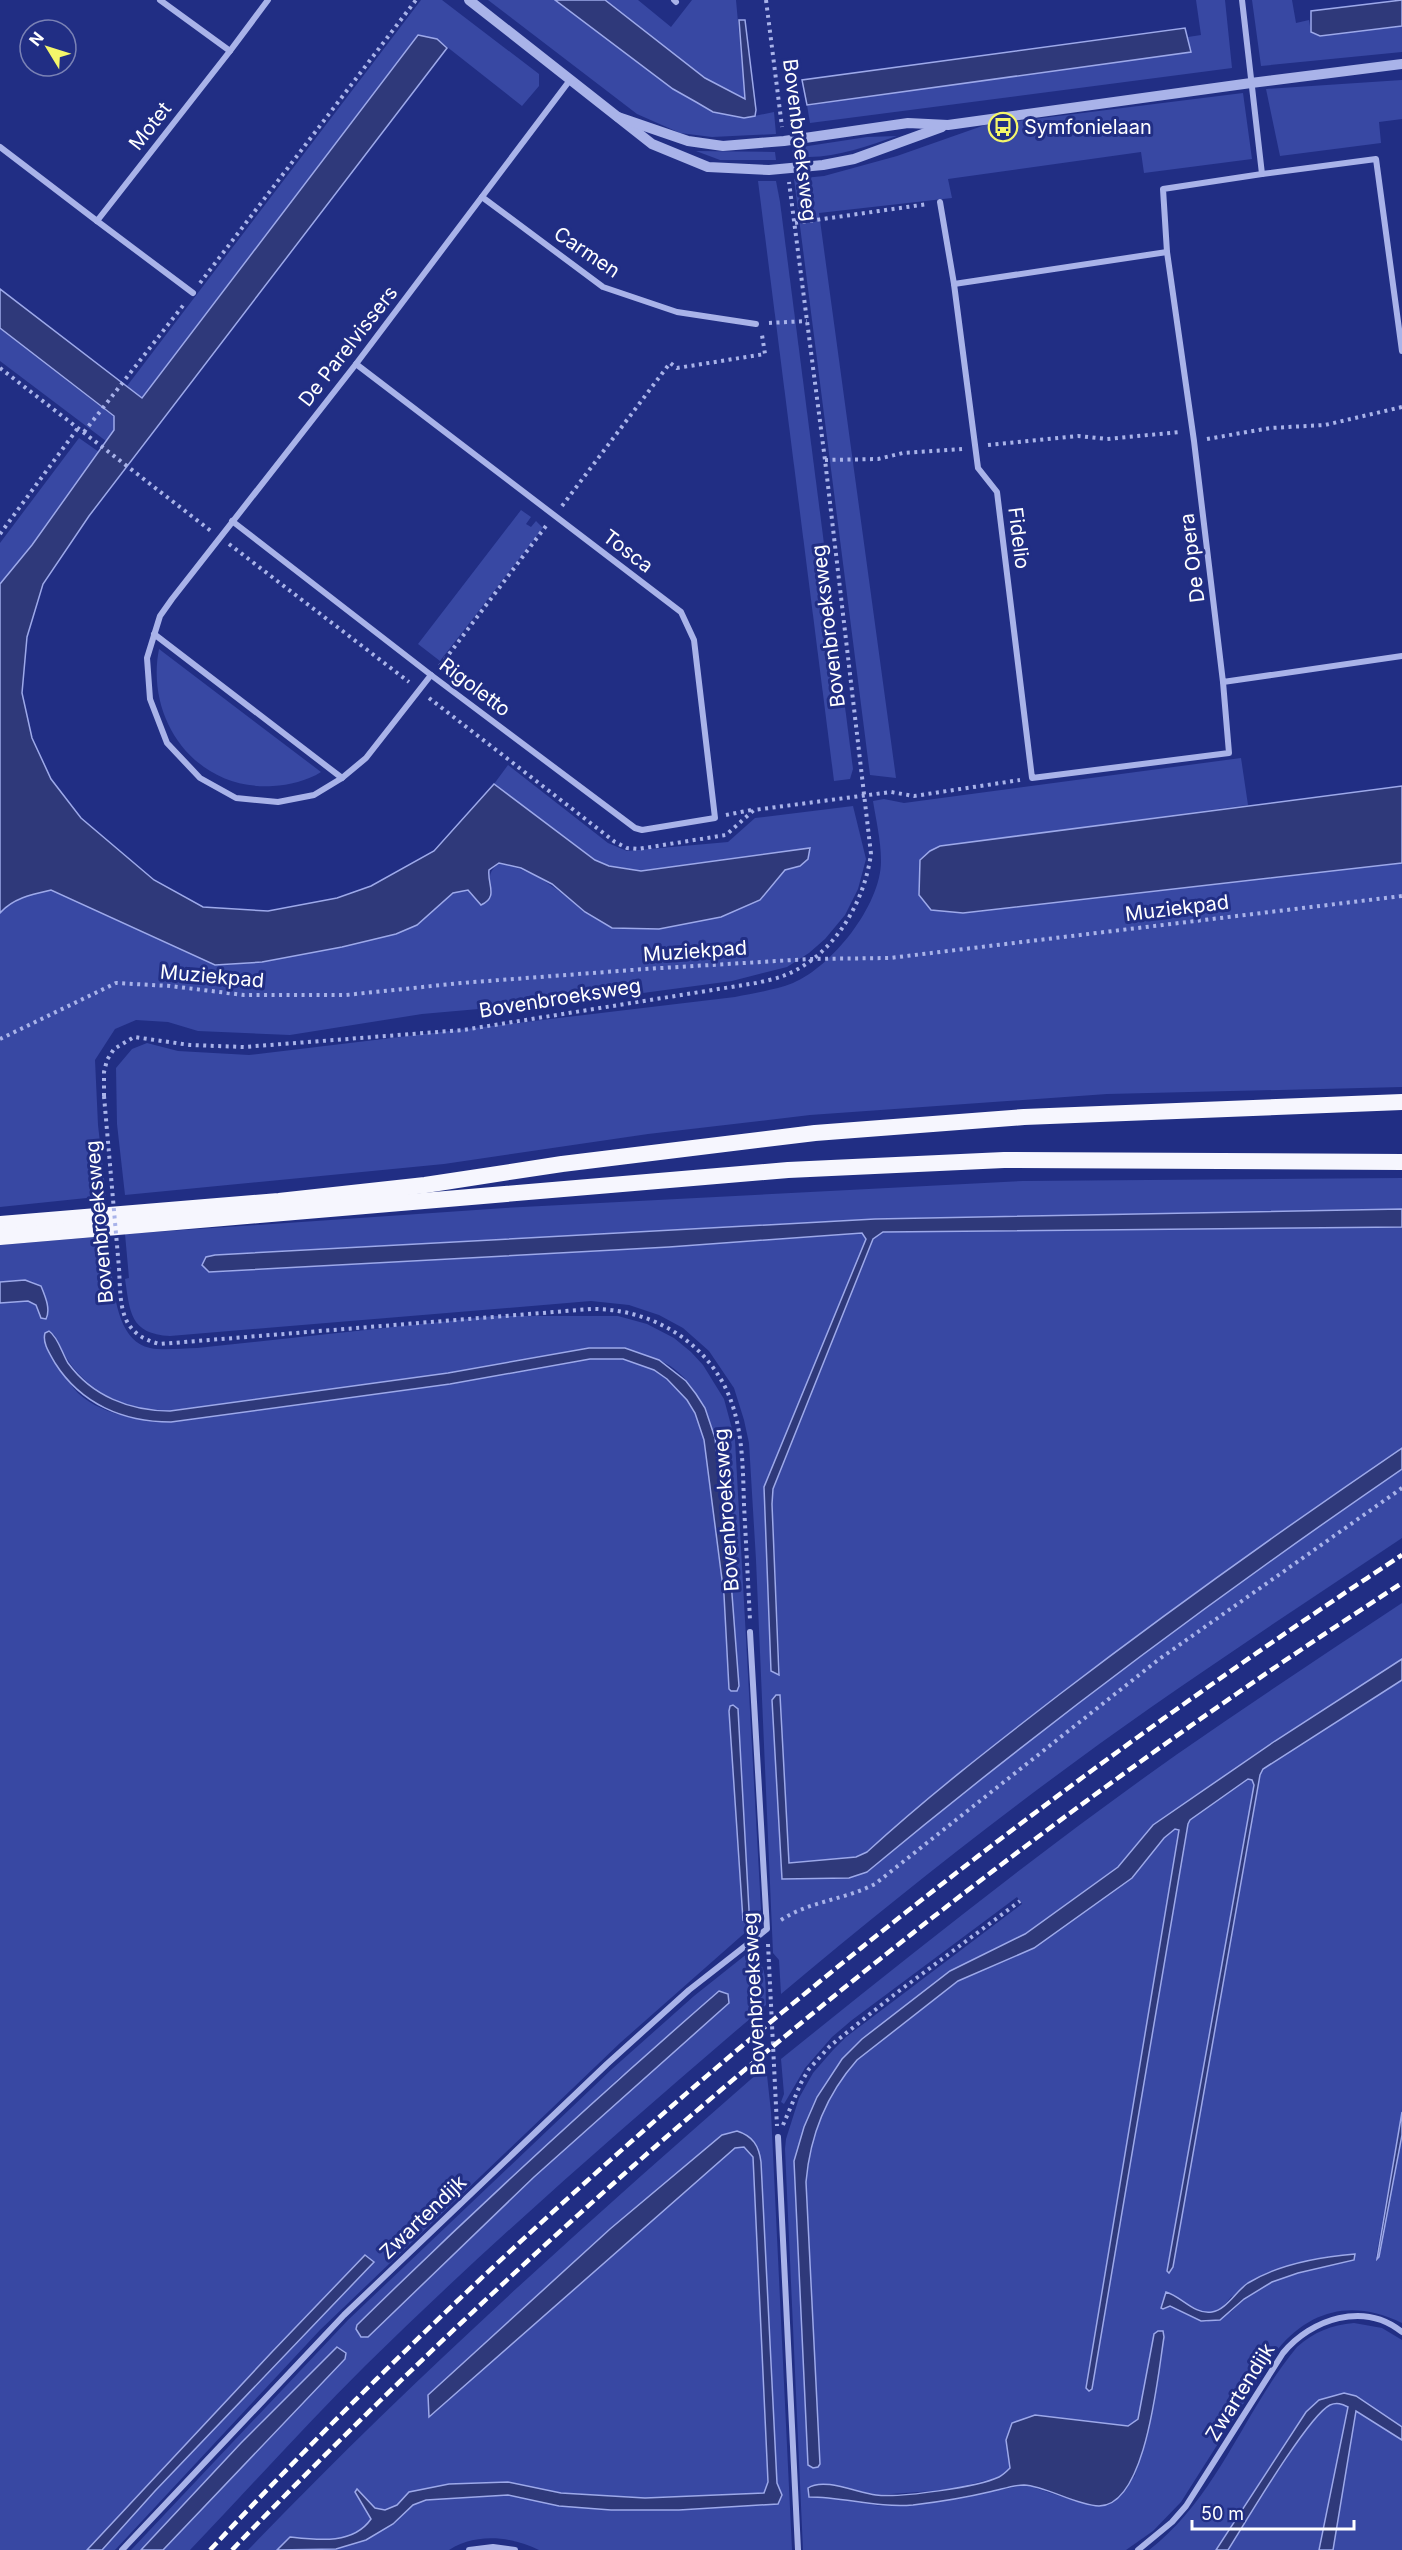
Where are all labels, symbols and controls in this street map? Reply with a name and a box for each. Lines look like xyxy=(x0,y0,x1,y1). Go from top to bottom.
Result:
north arrow xyxy=(18,18,78,78)
text: N xyxy=(25,28,48,50)
street label: Bovenbroeksweg xyxy=(778,57,822,223)
street label: Motet xyxy=(124,97,177,155)
bus stop icon: Symfonielaan xyxy=(987,111,1019,143)
place label: Symfonielaan xyxy=(1024,115,1152,139)
street label: Carmen xyxy=(549,221,625,283)
street label: De Parelvissers xyxy=(293,281,403,411)
street label: Fidelio xyxy=(1003,506,1035,570)
street label: De Opera xyxy=(1175,512,1209,604)
street label: Tosca xyxy=(598,524,658,578)
street label: Bovenbroeksweg xyxy=(806,543,850,709)
street label: Rigoletto xyxy=(435,652,515,722)
street label: Muziekpad xyxy=(1124,890,1230,926)
street label: Muziekpad xyxy=(642,935,748,967)
street label: Muziekpad xyxy=(159,959,265,993)
street label: Bovenbroeksweg xyxy=(477,973,643,1023)
street label: Bovenbroeksweg xyxy=(80,1139,118,1305)
street label: Bovenbroeksweg xyxy=(708,1428,744,1592)
street label: Bovenbroeksweg xyxy=(738,1912,770,2076)
street label: Zwartendijk xyxy=(375,2170,471,2264)
street label: Zwartendijk xyxy=(1200,2339,1280,2445)
scale bar xyxy=(1192,2493,1354,2531)
text: 50 m xyxy=(1201,2503,1244,2524)

